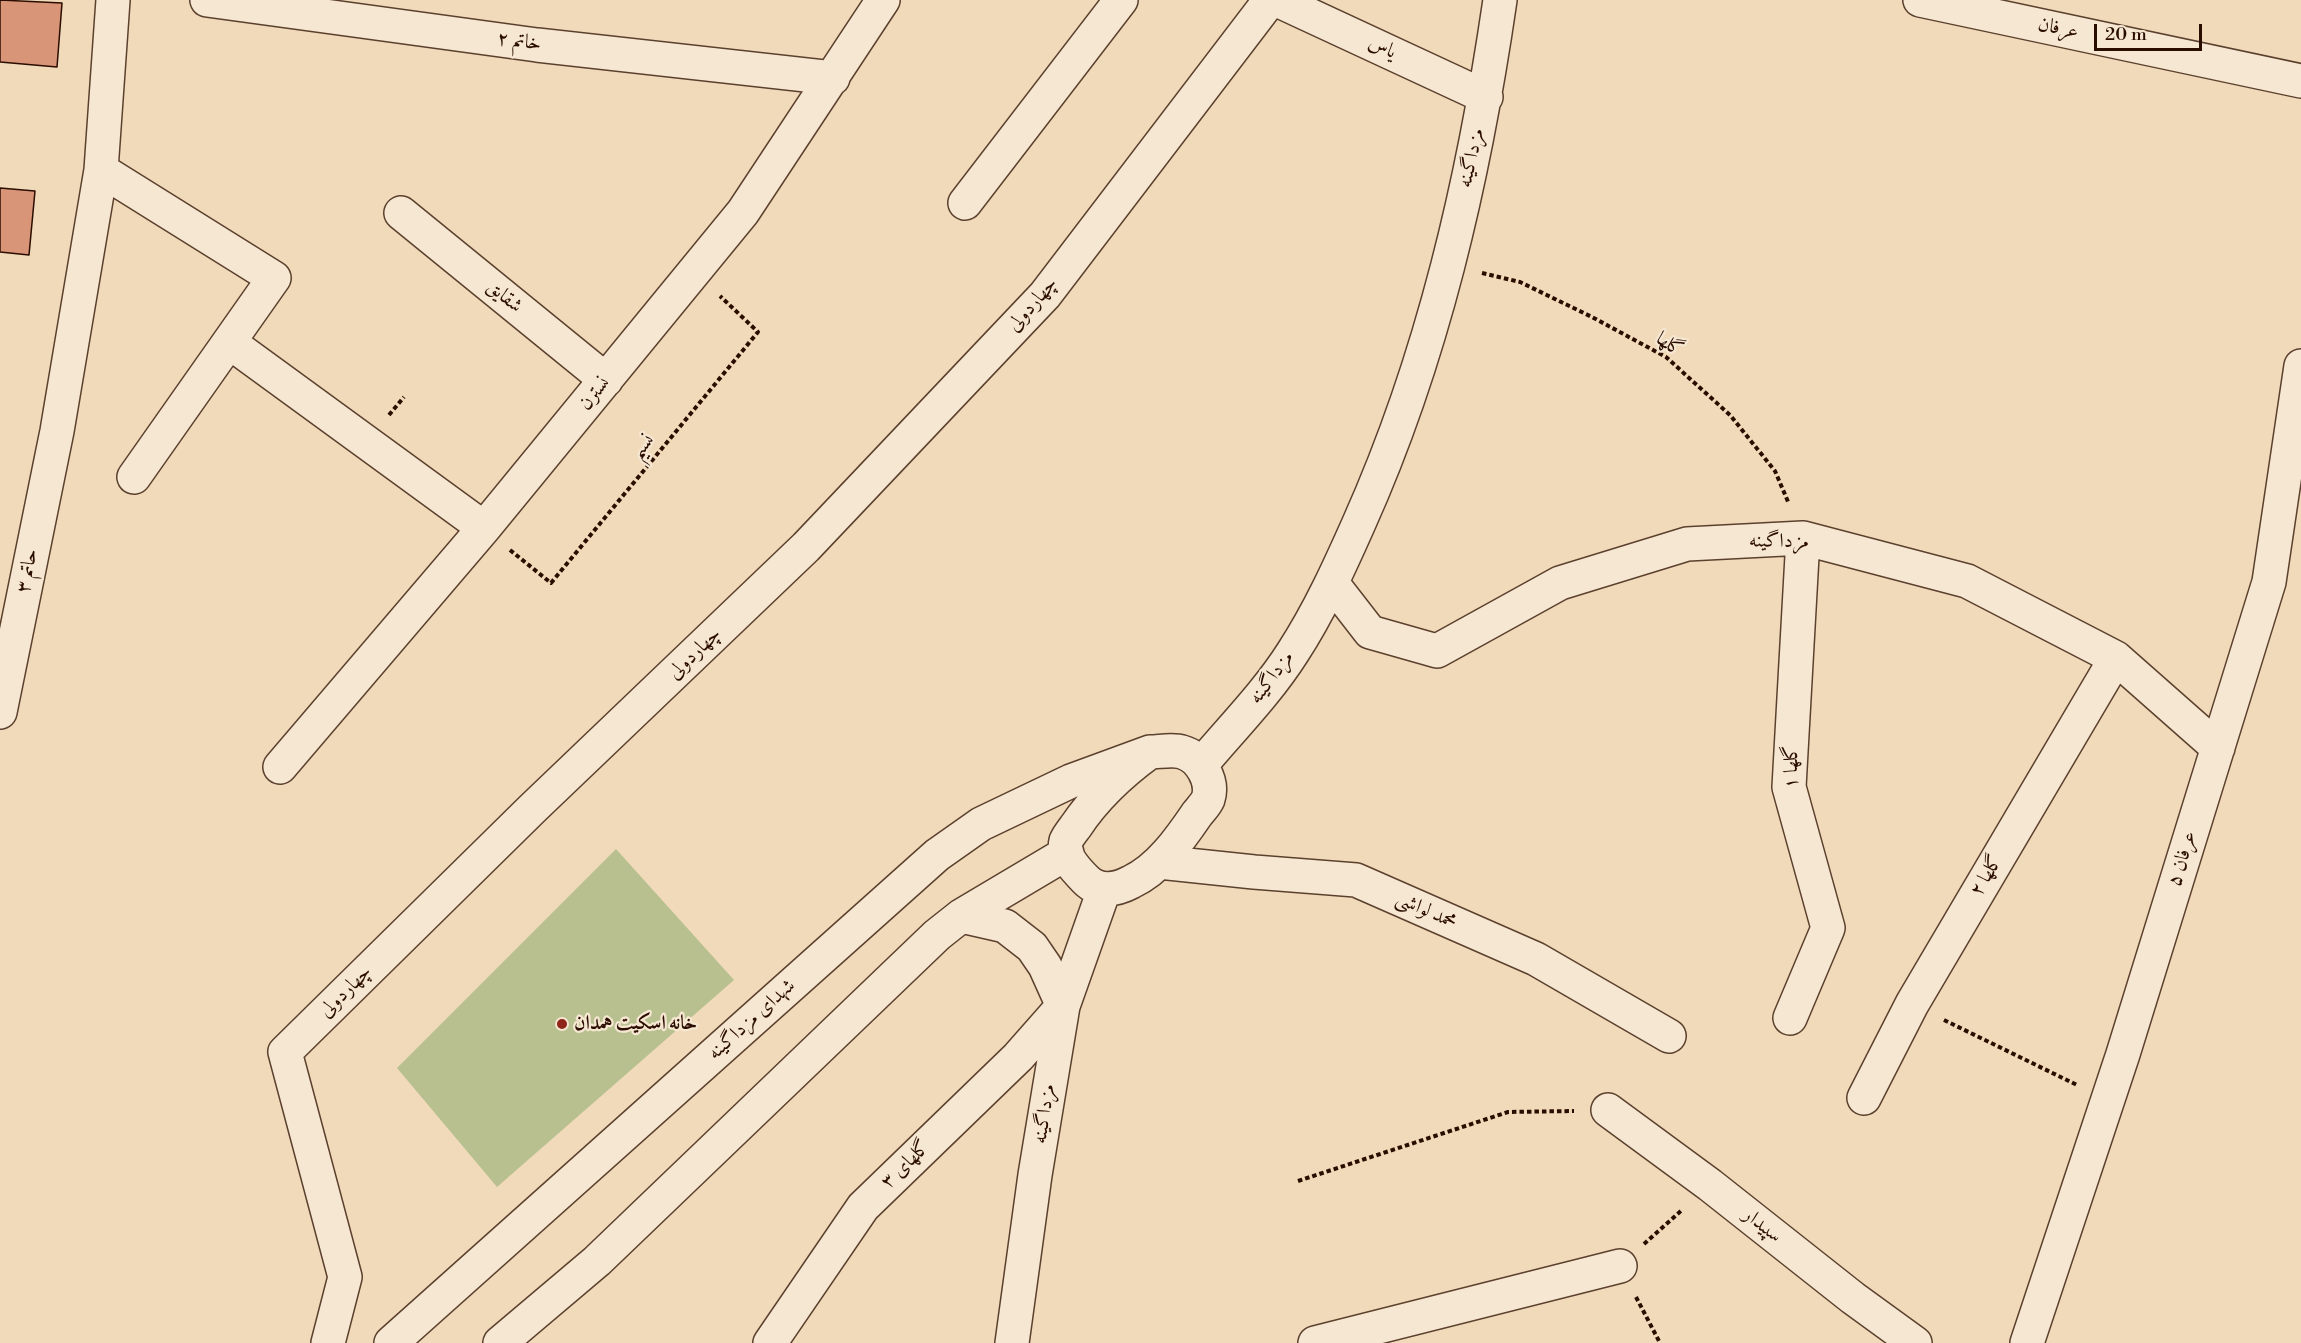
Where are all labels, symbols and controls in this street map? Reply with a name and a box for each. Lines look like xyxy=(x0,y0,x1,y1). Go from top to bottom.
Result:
scale bar xyxy=(2097,12,2205,50)
street label: عرفان xyxy=(2035,13,2081,45)
text: 20 m xyxy=(2105,23,2147,46)
street label: خاتم ۲ xyxy=(496,27,542,57)
street label: یاس xyxy=(1364,31,1400,65)
street label: مزداگینه xyxy=(1454,126,1490,190)
street label: چهاردولی xyxy=(1003,273,1063,337)
street label: شقایق xyxy=(481,275,527,319)
street label: گلها xyxy=(1651,327,1687,363)
street label: نسترن xyxy=(574,372,616,416)
street label: نسیم xyxy=(626,430,660,464)
street label: مزداگینه xyxy=(1749,529,1809,555)
street label: حاتم ۳ xyxy=(12,547,44,595)
street label: چهاردولی xyxy=(663,623,727,685)
street label: مزداگینه xyxy=(1244,647,1300,709)
street label: گلها ۱ xyxy=(1780,745,1804,789)
street label: عرفان ۵ xyxy=(2163,828,2203,890)
street label: گلها ۲ xyxy=(1965,851,2009,901)
street label: محمد لواشی xyxy=(1392,887,1460,935)
street label: چهاردولی xyxy=(315,961,377,1023)
street label: شهدای مزداگینه xyxy=(703,974,801,1066)
place label: خانه اسكيت همدان xyxy=(574,1012,697,1036)
marker: خانه اسكيت همدان xyxy=(555,1017,569,1031)
street label: مزداگینه xyxy=(1028,1082,1062,1146)
street label: گلهای ۳ xyxy=(876,1136,936,1194)
street label: سپیدار xyxy=(1738,1203,1786,1249)

